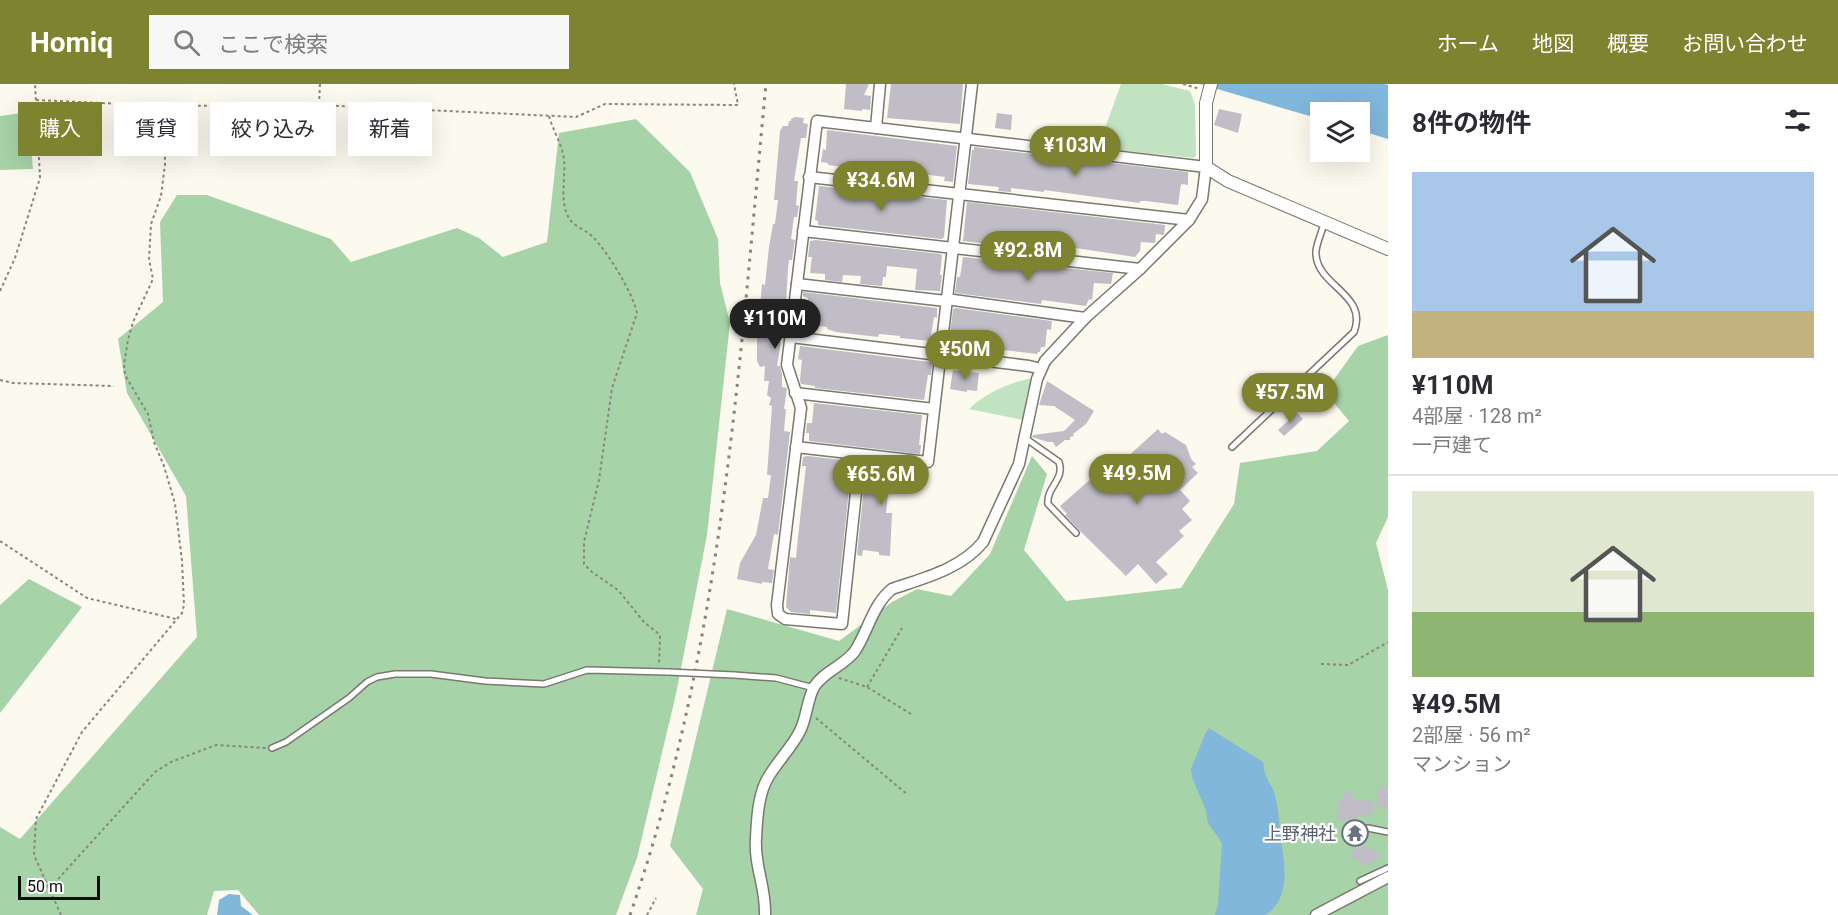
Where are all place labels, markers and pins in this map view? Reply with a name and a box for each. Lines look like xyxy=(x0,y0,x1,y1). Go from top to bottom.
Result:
pin: ¥103M xyxy=(1033,126,1117,177)
pin: ¥34.6M xyxy=(832,161,930,212)
pin: ¥92.8M xyxy=(979,231,1077,282)
pin: ¥110M xyxy=(733,299,817,350)
pin: ¥50M xyxy=(929,330,1001,381)
pin: ¥57.5M xyxy=(1241,373,1339,424)
pin: ¥49.5M xyxy=(1088,454,1186,505)
pin: ¥65.6M xyxy=(832,455,930,506)
temple icon: 上野神社 xyxy=(1340,818,1370,848)
place label: 上野神社 xyxy=(1264,823,1336,844)

